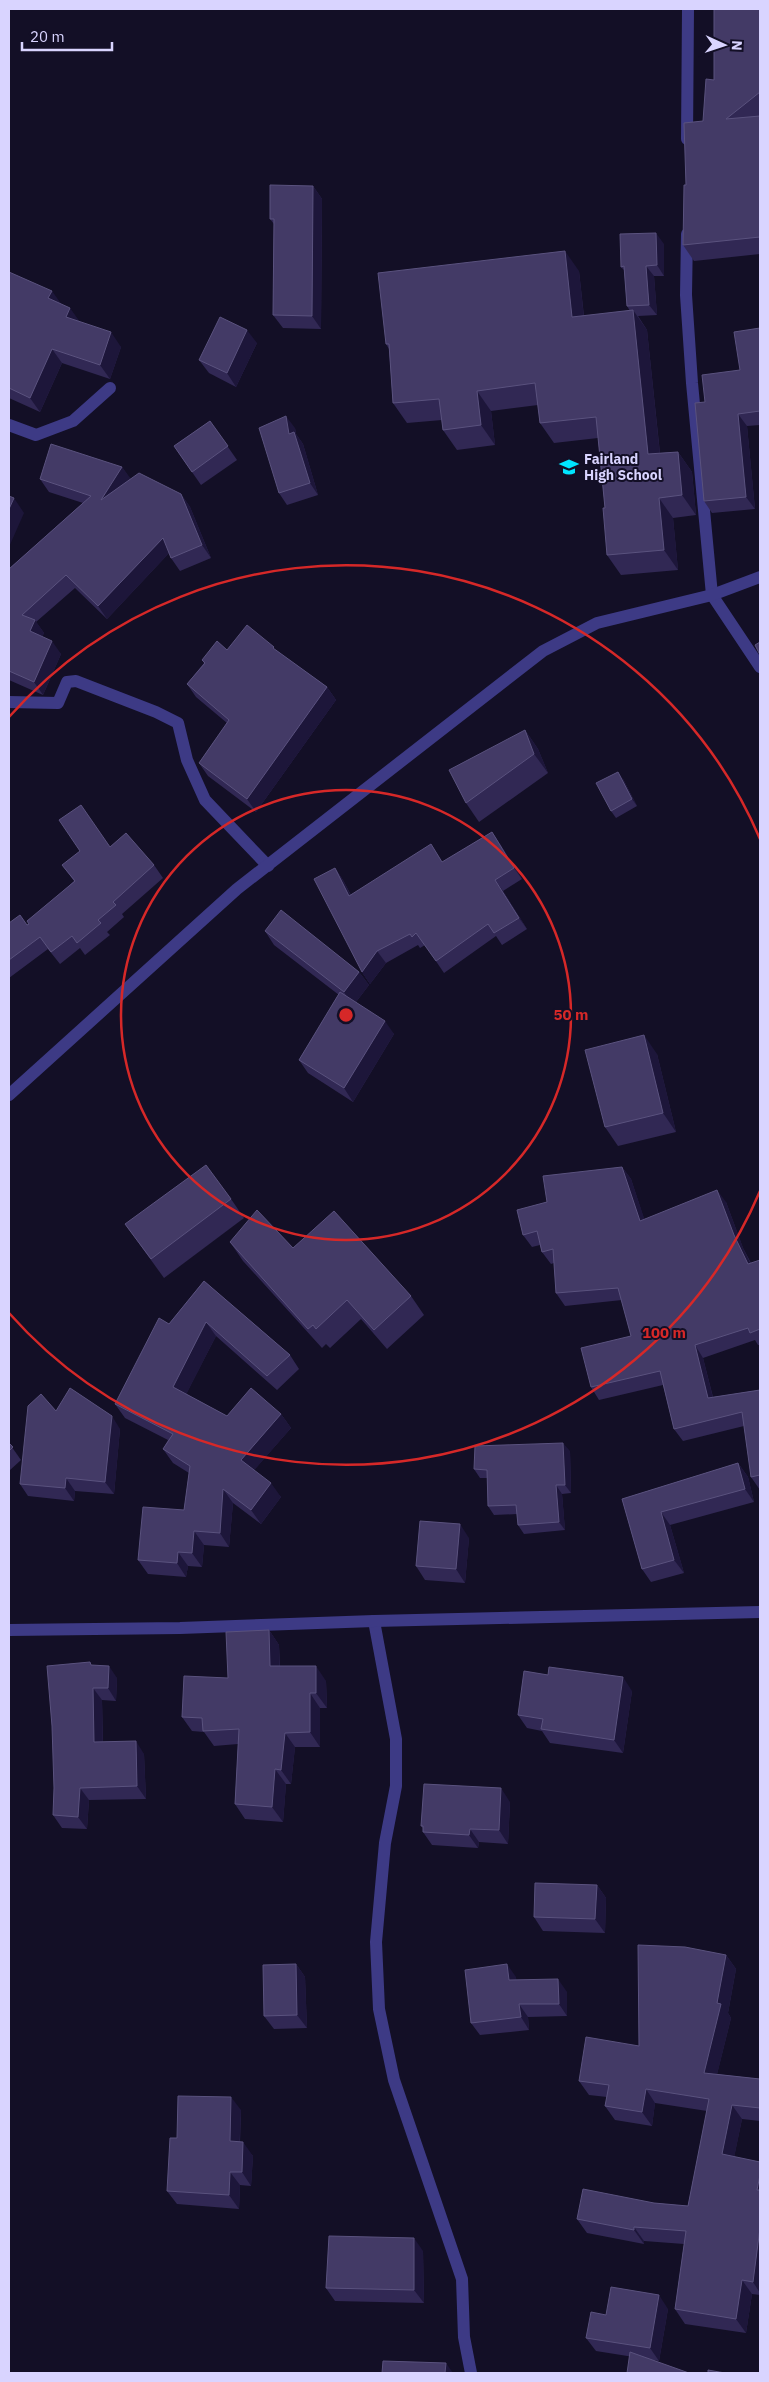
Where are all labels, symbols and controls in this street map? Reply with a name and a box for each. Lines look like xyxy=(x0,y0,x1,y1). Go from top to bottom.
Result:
scale bar xyxy=(22,20,112,52)
north arrow xyxy=(699,20,749,70)
text: 20 m xyxy=(30,27,65,46)
text: N xyxy=(728,40,746,51)
place label: Fairland High School xyxy=(584,450,662,484)
school or university icon: Fairland High School xyxy=(558,456,580,478)
text: 50 m xyxy=(554,1005,588,1024)
centre of rings xyxy=(337,1006,355,1024)
text: 100 m xyxy=(642,1323,686,1342)

